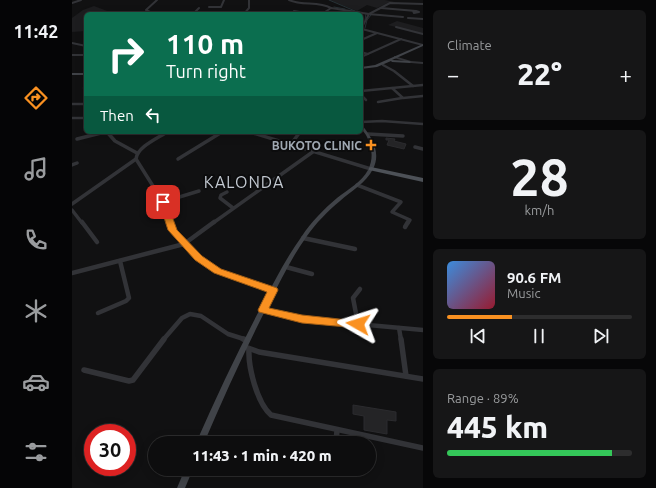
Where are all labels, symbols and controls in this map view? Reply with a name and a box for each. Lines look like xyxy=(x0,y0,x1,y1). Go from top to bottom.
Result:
text: 11:42 xyxy=(13,21,59,41)
icon: right xyxy=(100,28,152,80)
text: 110 m xyxy=(166,28,244,59)
text: Climate xyxy=(447,38,492,52)
text: 22° xyxy=(517,57,562,91)
text: Turn right xyxy=(166,61,246,81)
text: − xyxy=(447,62,459,87)
text: + xyxy=(620,62,632,87)
icon: directions xyxy=(22,84,50,112)
icon: left xyxy=(142,104,164,126)
text: Then xyxy=(100,107,134,124)
place label: BUKOTO CLINIC xyxy=(272,139,362,152)
marker: BUKOTO CLINIC xyxy=(365,139,377,151)
text: 28 xyxy=(510,148,569,206)
icon: music xyxy=(22,155,50,183)
district label: KALONDA xyxy=(204,173,284,191)
pin xyxy=(146,185,180,219)
icon: arrive xyxy=(152,191,174,213)
text: km/h xyxy=(524,203,555,217)
icon: phone xyxy=(22,226,50,254)
text: 90.6 FM xyxy=(507,269,561,286)
text: Music xyxy=(507,286,541,300)
icon: climate xyxy=(22,297,50,325)
position arrow xyxy=(337,303,379,345)
icon: previous xyxy=(467,325,489,347)
icon: pause xyxy=(528,325,550,347)
icon: next xyxy=(590,325,612,347)
icon: car xyxy=(22,368,50,396)
text: Range · 89% xyxy=(447,391,519,405)
text: 445 km xyxy=(447,410,548,444)
speed limit sign: 30 xyxy=(84,424,136,476)
icon: filters xyxy=(22,438,50,466)
text: 11:43 · 1 min · 420 m xyxy=(192,447,332,464)

